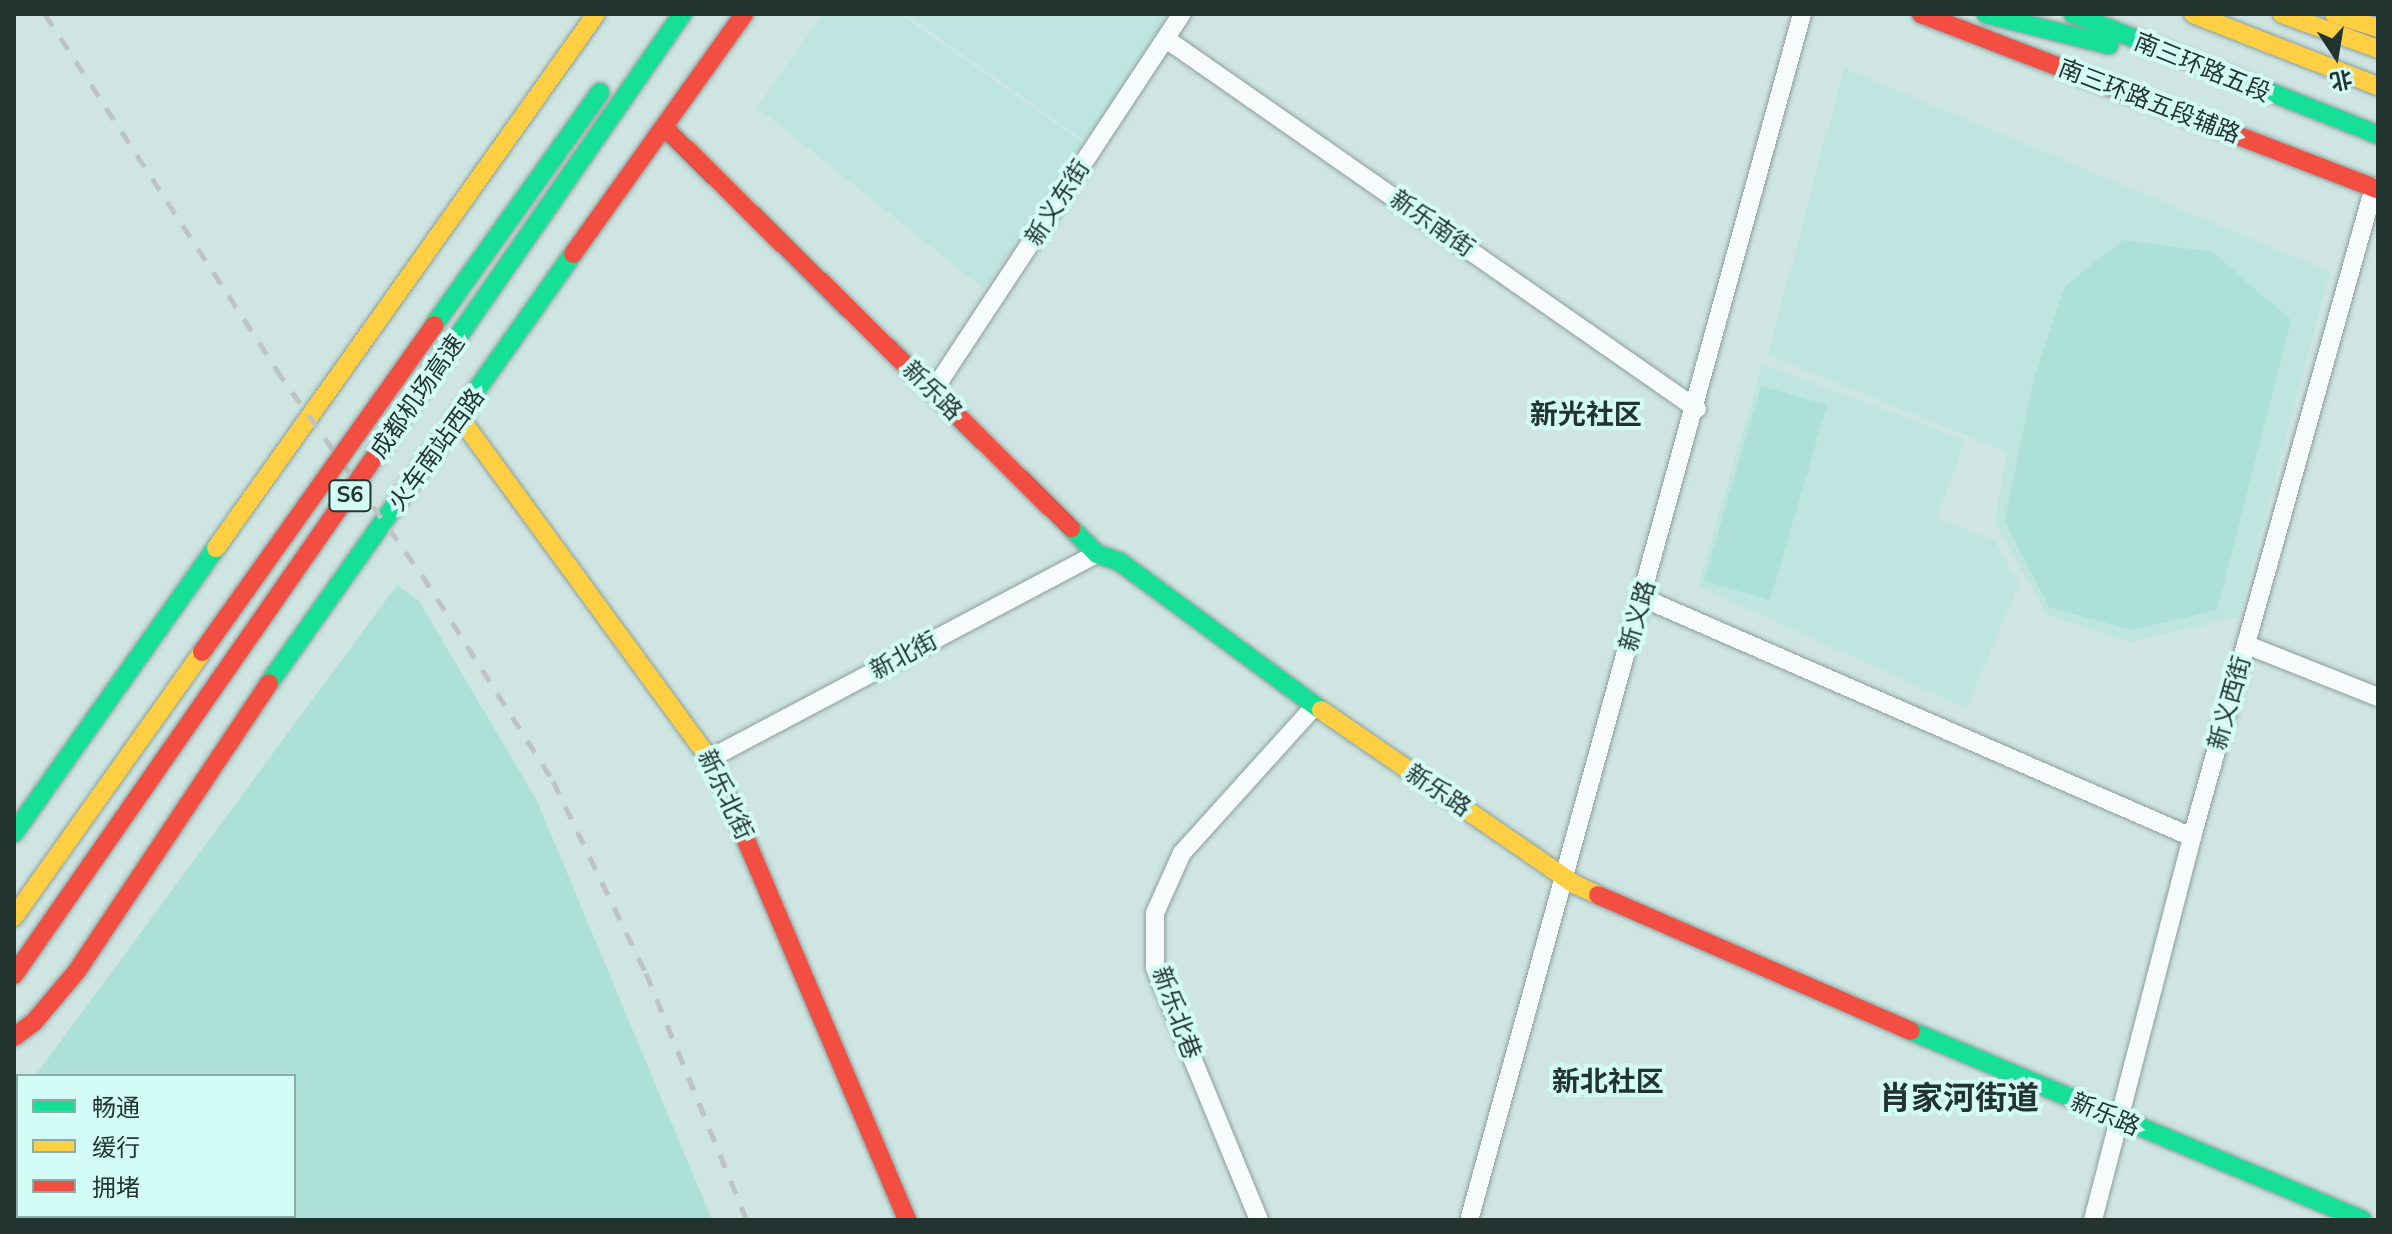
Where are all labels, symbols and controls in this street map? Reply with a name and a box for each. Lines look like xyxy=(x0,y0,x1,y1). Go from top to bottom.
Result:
north arrow xyxy=(2296,16,2376,96)
street label: 南三环路五段 xyxy=(2130,28,2274,108)
street label: 南三环路五段辅路 xyxy=(2054,54,2244,150)
text: 北 xyxy=(2327,63,2355,96)
street label: 新义东街 xyxy=(1020,155,1096,251)
street label: 新乐南街 xyxy=(1384,185,1480,263)
street label: 成都机场高速 xyxy=(365,330,471,464)
street label: 新乐路 xyxy=(896,355,968,427)
street label: 火车南站西路 xyxy=(383,383,491,517)
district label: 新光社区 xyxy=(1530,398,1642,432)
road number: S6 xyxy=(328,478,372,514)
street label: 新义路 xyxy=(1614,577,1662,655)
street label: 新北街 xyxy=(865,626,943,686)
street label: 新义西街 xyxy=(2203,653,2257,753)
street label: 新乐北街 xyxy=(692,745,758,845)
street label: 新乐路 xyxy=(1400,759,1476,823)
street label: 新乐北巷 xyxy=(1146,963,1206,1063)
district label: 新北社区 xyxy=(1552,1065,1664,1099)
legend xyxy=(16,1074,296,1218)
district label: 肖家河街道 xyxy=(1879,1080,2039,1118)
street label: 新乐路 xyxy=(2066,1088,2144,1142)
text: 畅通 xyxy=(92,1092,140,1124)
text: 缓行 xyxy=(92,1132,140,1164)
text: 拥堵 xyxy=(92,1172,140,1204)

